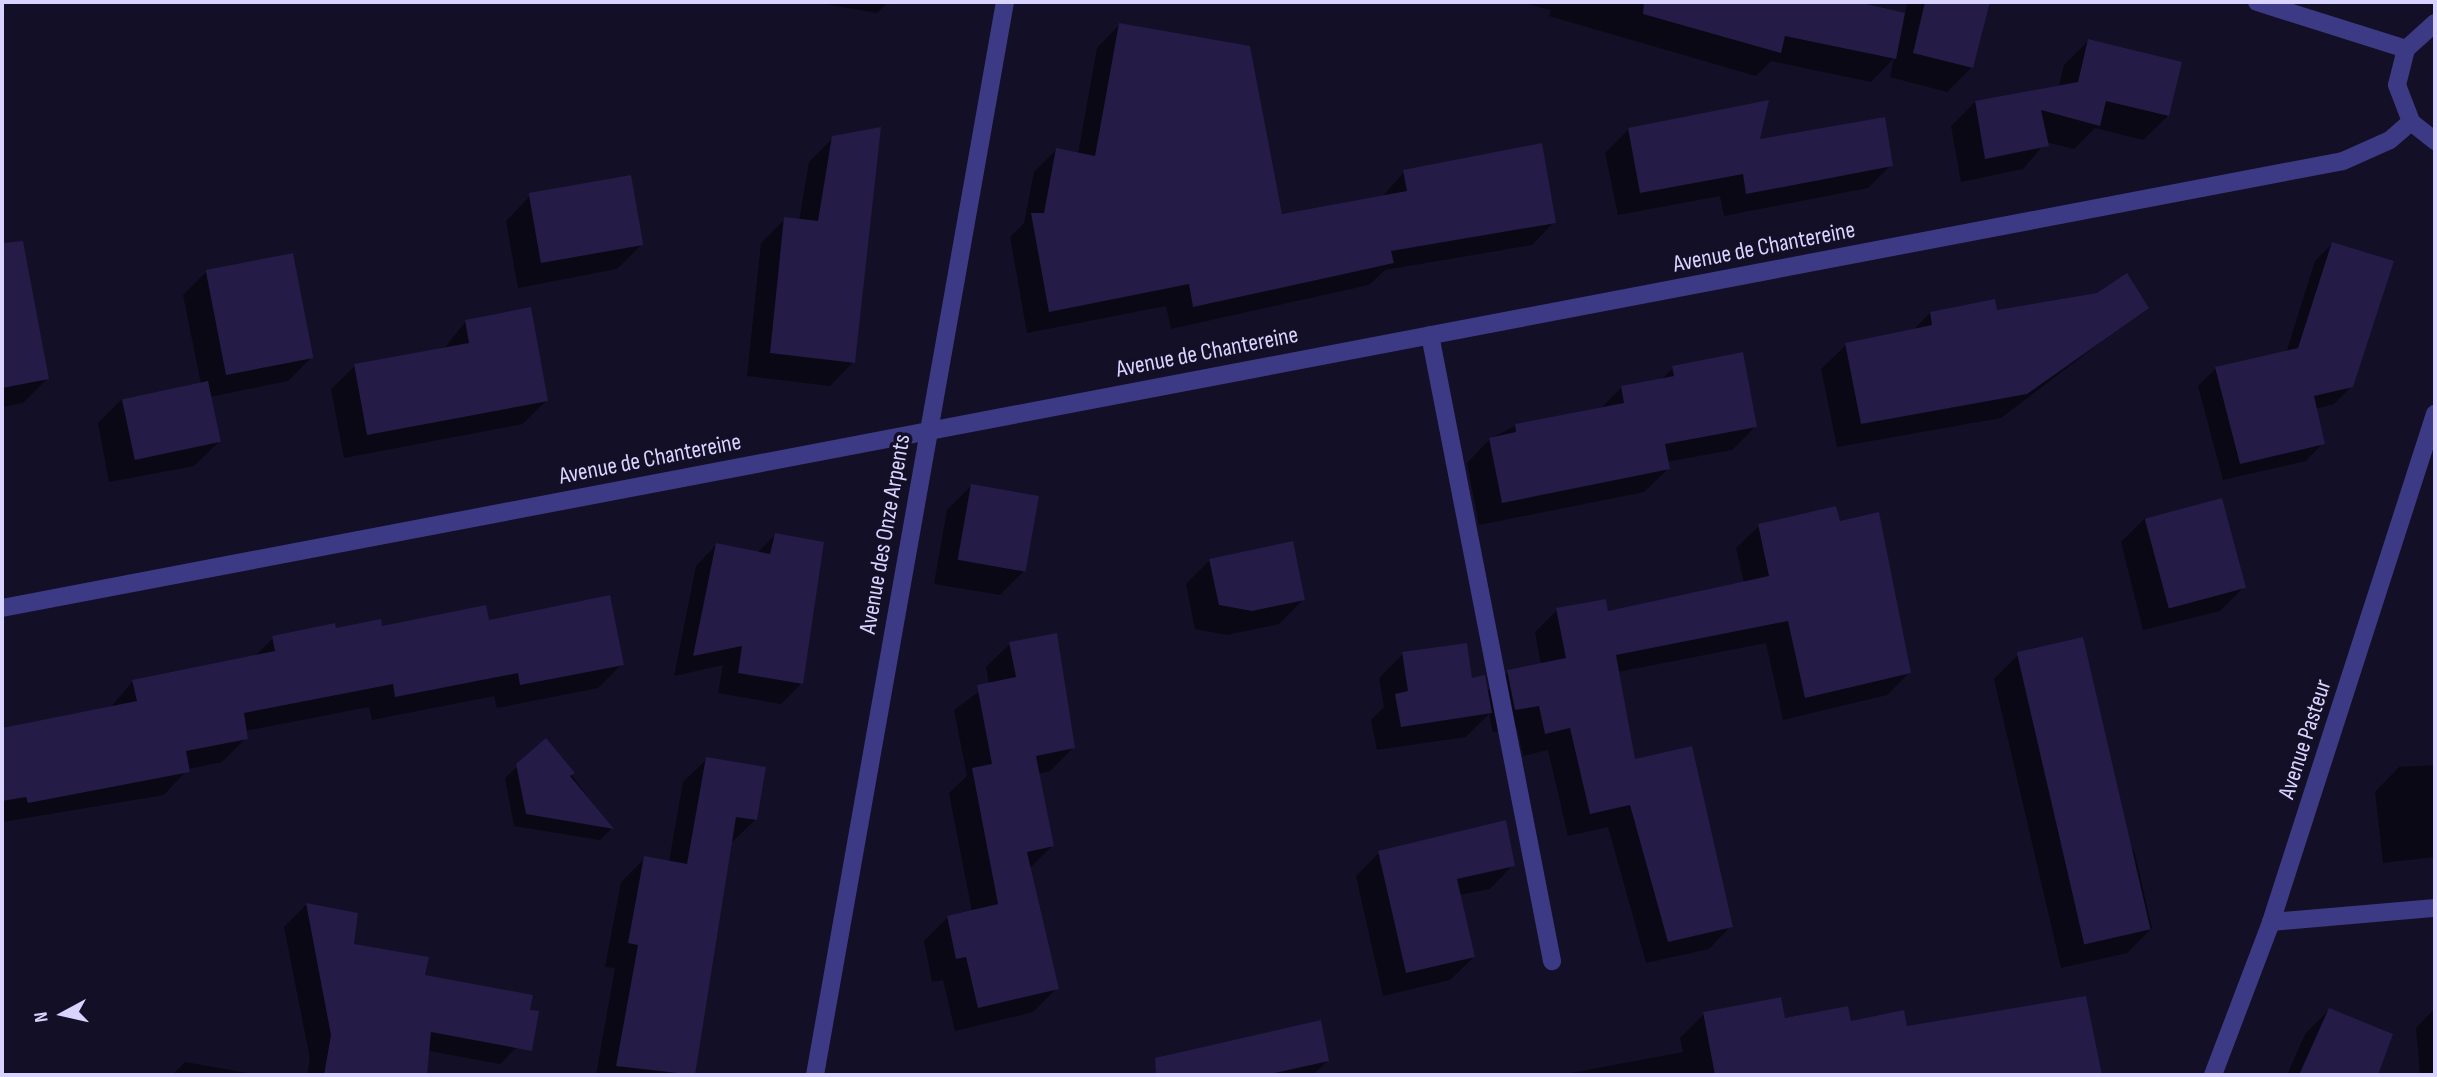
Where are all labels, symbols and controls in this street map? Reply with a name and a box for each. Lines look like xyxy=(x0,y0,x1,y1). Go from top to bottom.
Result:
street label: Avenue de Chantereine xyxy=(1671,215,1857,279)
street label: Avenue de Chantereine xyxy=(1114,320,1300,384)
street label: Avenue de Chantereine xyxy=(557,427,743,491)
street label: Avenue des Onze Arpents xyxy=(853,432,917,636)
street label: Avenue Pasteur xyxy=(2272,676,2338,802)
north arrow xyxy=(28,979,98,1049)
text: N xyxy=(30,1010,54,1024)

